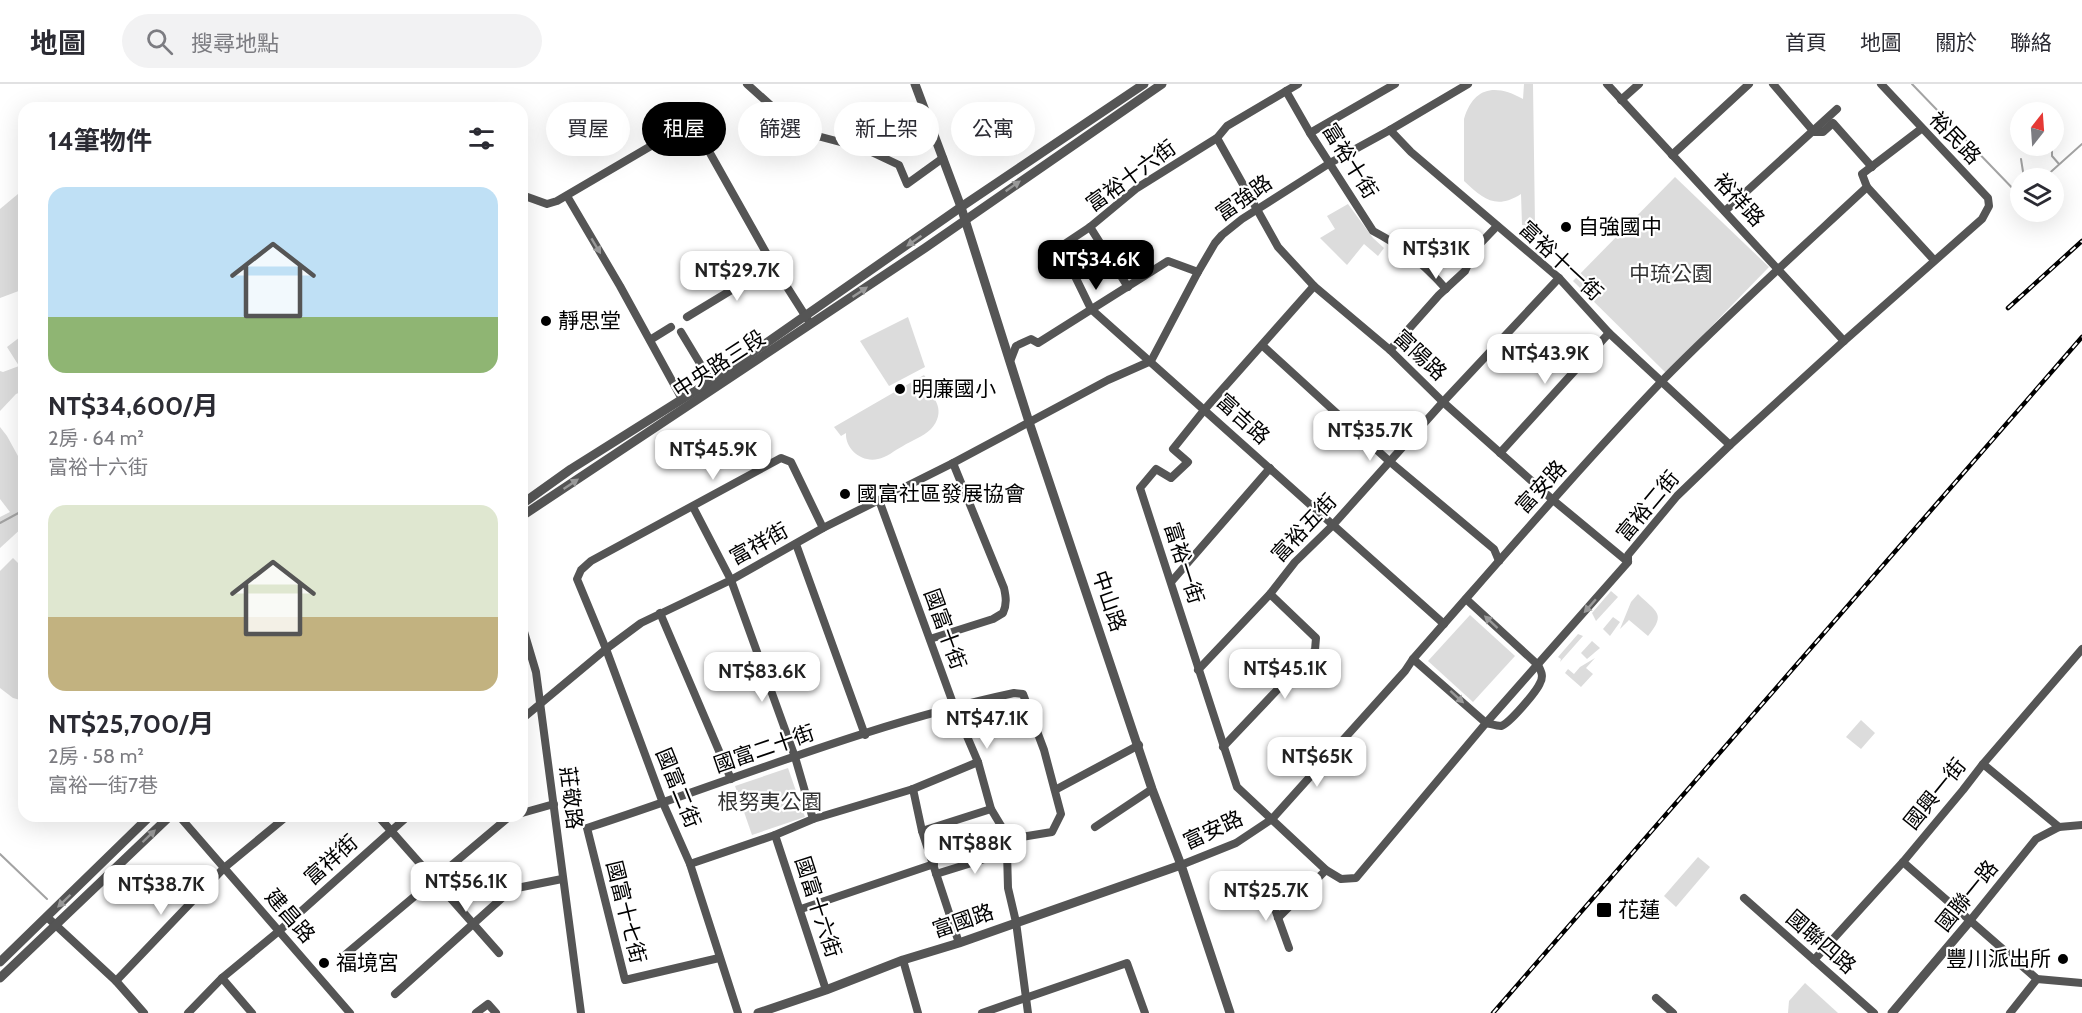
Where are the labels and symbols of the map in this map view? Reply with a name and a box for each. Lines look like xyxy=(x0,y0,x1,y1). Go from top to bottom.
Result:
north arrow xyxy=(2010,102,2064,156)
street label: 裕民路 xyxy=(1924,106,1986,169)
street label: 富裕十街 xyxy=(1318,118,1383,203)
street label: 富裕十六街 xyxy=(1081,135,1181,217)
street label: 裕祥路 xyxy=(1709,168,1770,231)
street label: 富強路 xyxy=(1211,169,1277,226)
one-way arrow xyxy=(1005,180,1021,192)
place label: 自強國中 xyxy=(1578,214,1662,239)
street label: 富裕十一街 xyxy=(1514,216,1608,306)
marker: 自強國中 xyxy=(1559,220,1573,234)
pin: NT$31K xyxy=(1387,229,1485,280)
one-way arrow xyxy=(907,235,923,247)
one-way arrow xyxy=(591,238,602,254)
pin: NT$34.6K xyxy=(1034,240,1158,291)
pin: NT$29.7K xyxy=(675,251,799,302)
park label: 中琉公園 xyxy=(1629,261,1713,286)
one-way arrow xyxy=(852,286,868,298)
place label: 靜思堂 xyxy=(558,308,621,333)
marker: 靜思堂 xyxy=(539,314,553,328)
street label: 富陽路 xyxy=(1389,324,1452,385)
street label: 中央路三段 xyxy=(668,325,770,403)
pin: NT$43.9K xyxy=(1483,334,1607,385)
place label: 明廉國小 xyxy=(912,376,996,401)
marker: 明廉國小 xyxy=(893,382,907,396)
street label: 富吉路 xyxy=(1212,388,1275,449)
pin: NT$35.7K xyxy=(1308,411,1432,462)
pin: NT$45.9K xyxy=(651,430,775,481)
street label: 富安路 xyxy=(1510,455,1571,518)
street label: 富裕二街 xyxy=(1611,465,1684,546)
one-way arrow xyxy=(562,478,579,489)
place label: 國富社區發展協會 xyxy=(857,481,1025,506)
marker: 國富社區發展協會 xyxy=(838,487,852,501)
street label: 富裕五街 xyxy=(1266,488,1341,567)
street label: 富祥街 xyxy=(725,517,792,570)
street label: 富裕一街 xyxy=(1160,519,1209,607)
street label: 中山路 xyxy=(1087,567,1132,635)
street label: 國富十街 xyxy=(919,585,972,673)
one-way arrow xyxy=(1583,599,1597,614)
one-way arrow xyxy=(1484,616,1498,630)
pin: NT$45.1K xyxy=(1223,649,1347,700)
pin: NT$83.6K xyxy=(700,652,824,703)
one-way arrow xyxy=(1450,690,1465,704)
pin: NT$47.1K xyxy=(925,699,1049,750)
street label: 國富二十街 xyxy=(710,720,818,777)
pin: NT$65K xyxy=(1268,737,1366,788)
street label: 國富二街 xyxy=(651,744,706,831)
street label: 國興一街 xyxy=(1898,753,1971,834)
street label: 莊敬路 xyxy=(555,765,588,831)
park label: 根努夷公園 xyxy=(718,789,823,814)
street label: 富安路 xyxy=(1179,805,1247,854)
pin: NT$88K xyxy=(926,824,1024,875)
one-way arrow xyxy=(141,829,156,843)
street label: 富祥街 xyxy=(299,829,362,890)
street label: 國富十六街 xyxy=(790,853,847,961)
street label: 國聯一路 xyxy=(1930,855,2003,936)
street label: 國富十七街 xyxy=(602,858,651,966)
pin: NT$56.1K xyxy=(404,862,528,913)
pin: NT$38.7K xyxy=(99,865,223,916)
pin: NT$25.7K xyxy=(1204,871,1328,922)
street label: 建昌路 xyxy=(260,884,320,948)
one-way arrow xyxy=(56,894,71,908)
place label: 花蓮 xyxy=(1618,897,1660,922)
street label: 富國路 xyxy=(929,898,997,943)
marker: 花蓮 xyxy=(1595,901,1613,919)
street label: 國聯四路 xyxy=(1781,905,1861,979)
place label: 豐川派出所 xyxy=(1946,946,2051,971)
place label: 福境宮 xyxy=(336,950,399,975)
marker: 豐川派出所 xyxy=(2056,952,2070,966)
marker: 福境宮 xyxy=(317,956,331,970)

